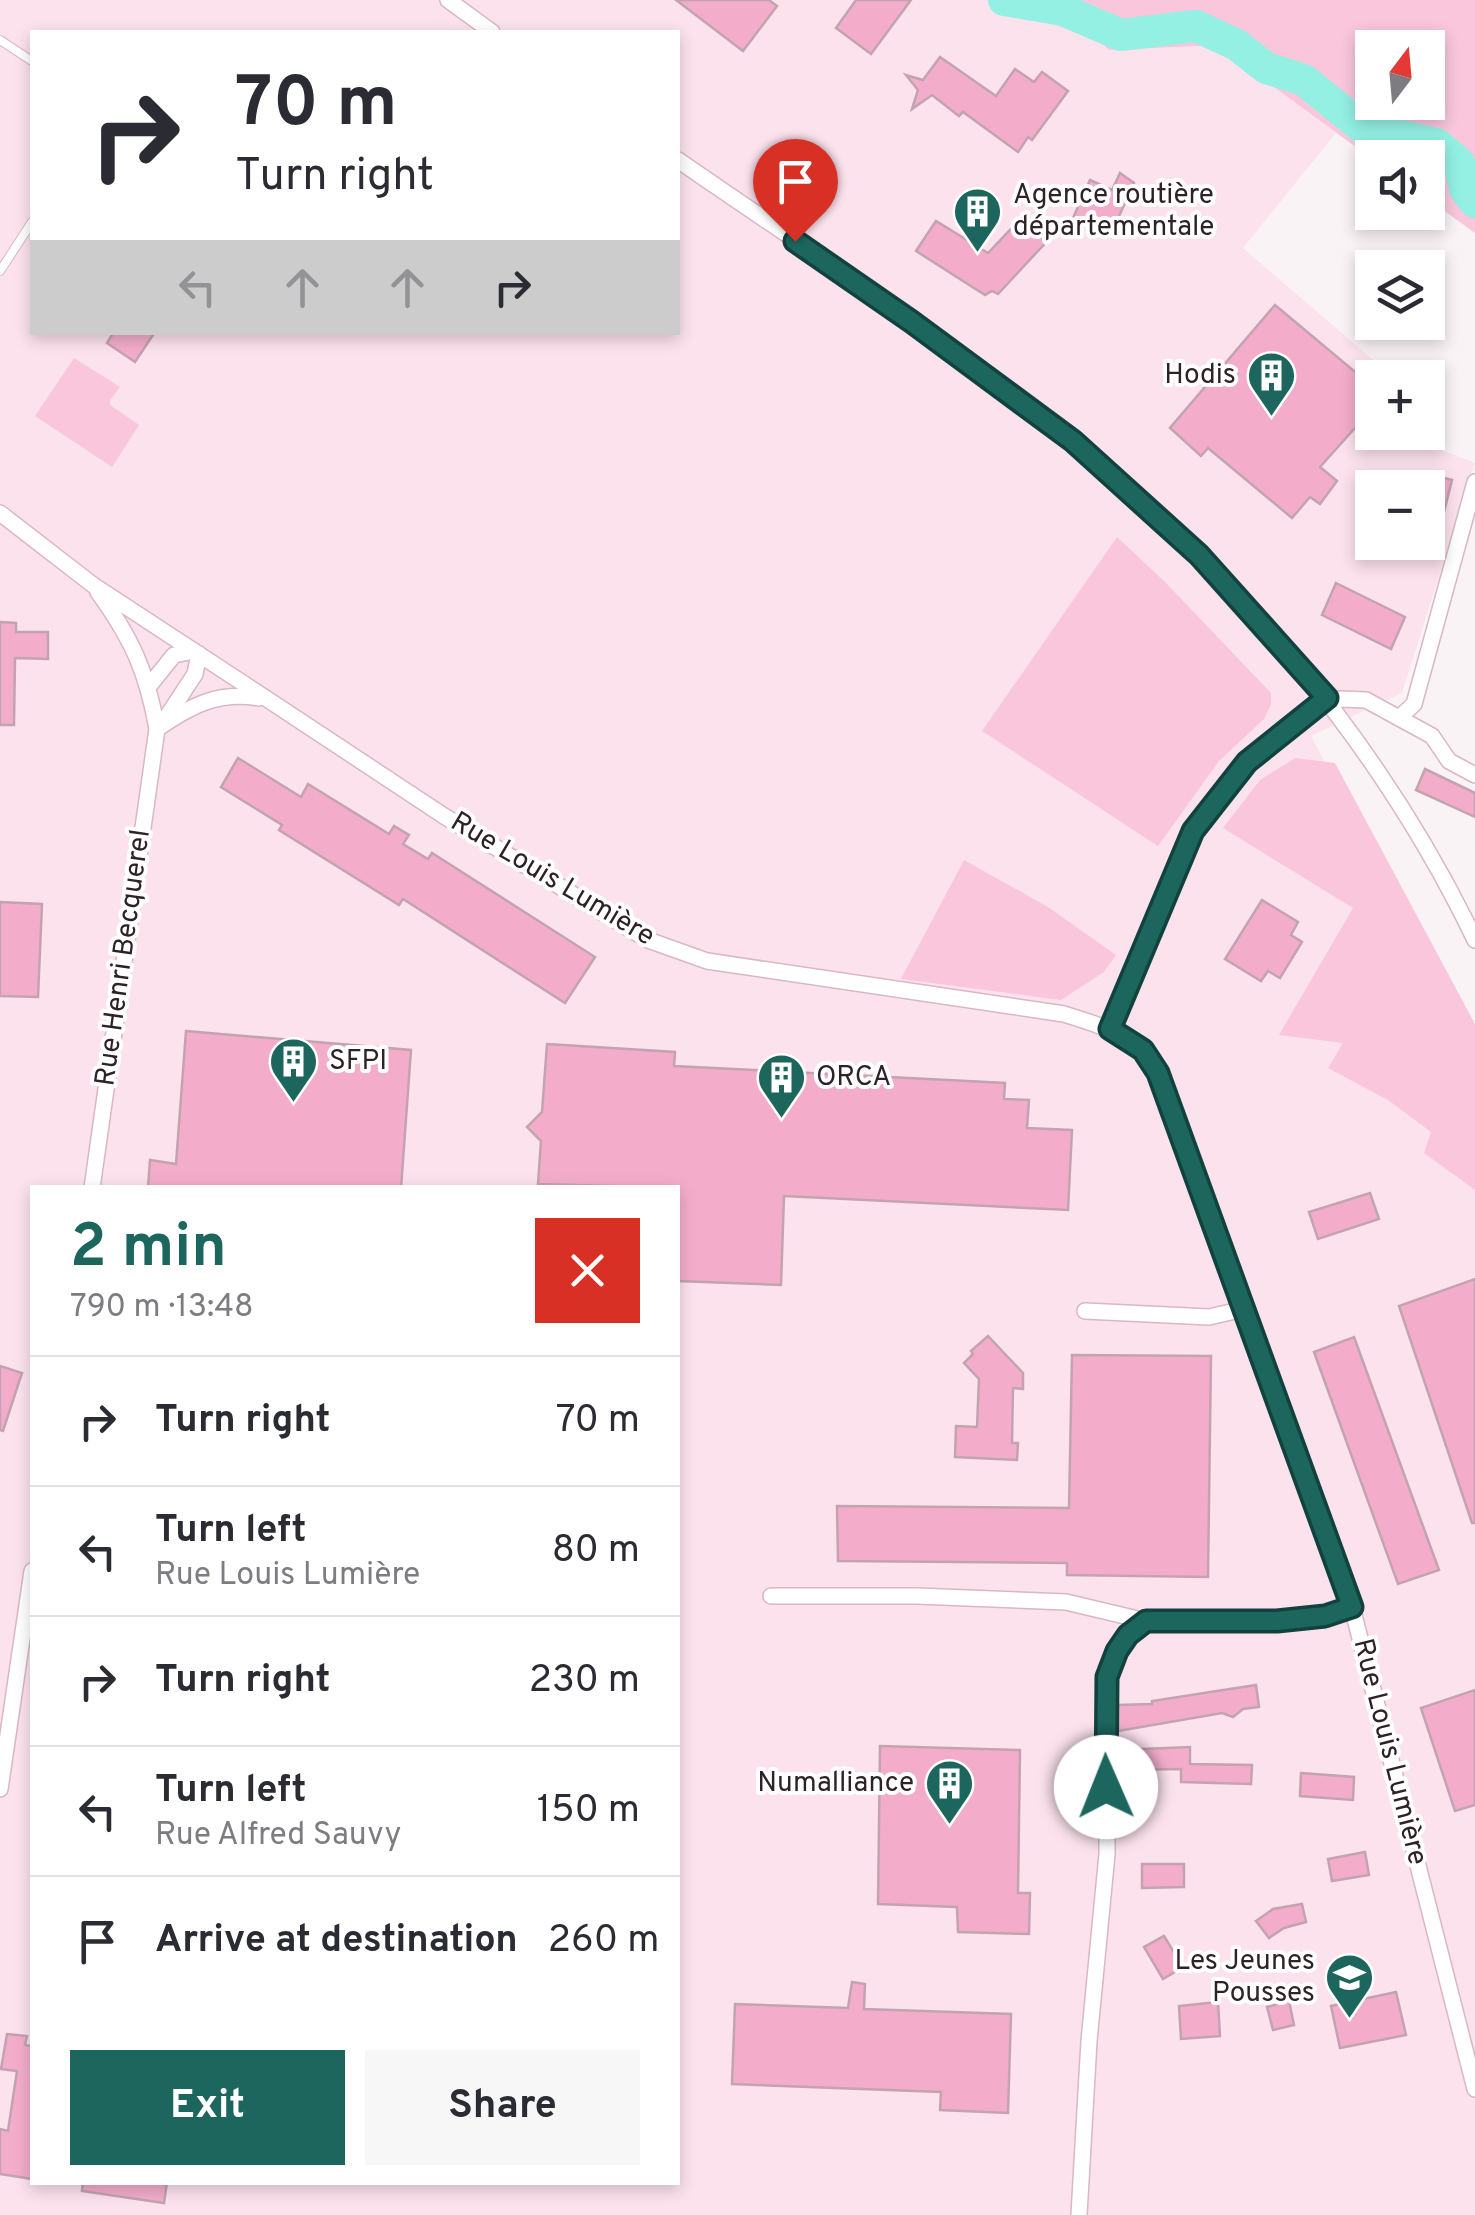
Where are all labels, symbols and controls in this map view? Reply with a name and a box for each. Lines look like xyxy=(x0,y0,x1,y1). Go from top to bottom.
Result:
north arrow xyxy=(1355,30,1445,120)
map controls xyxy=(1355,30,1445,560)
text: 70 m xyxy=(235,62,398,151)
icon: right xyxy=(70,70,200,200)
pin xyxy=(753,139,838,242)
button: sound xyxy=(1355,140,1445,230)
text: Turn right xyxy=(235,149,434,206)
icon: arrive xyxy=(768,154,823,209)
place label: Agence routière départementale xyxy=(1013,178,1214,246)
building icon: Agence routière départementale xyxy=(952,186,1004,254)
button: layers xyxy=(1355,250,1445,340)
icon: left xyxy=(170,260,225,315)
icon: ahead xyxy=(275,260,330,315)
icon: ahead xyxy=(380,260,435,315)
icon: right xyxy=(485,260,540,315)
building icon: Hodis xyxy=(1245,350,1297,418)
place label: Hodis xyxy=(1164,358,1236,394)
button: + xyxy=(1355,360,1445,450)
button: − xyxy=(1355,470,1445,560)
street label: Rue Louis Lumière xyxy=(443,805,661,955)
street label: Rue Henri Becquerel xyxy=(88,827,160,1089)
building icon: SFPI xyxy=(268,1036,320,1104)
place label: SFPI xyxy=(329,1044,387,1080)
building icon: ORCA xyxy=(755,1052,807,1120)
place label: ORCA xyxy=(816,1060,891,1096)
text: 2 min xyxy=(70,1212,227,1288)
button: close xyxy=(535,1218,640,1323)
text: 790 m · 13:48 xyxy=(70,1288,254,1328)
icon: right xyxy=(70,1394,125,1449)
text: Turn right xyxy=(155,1397,330,1446)
text: 70 m xyxy=(556,1397,640,1446)
text: Turn left xyxy=(155,1507,307,1556)
icon: left xyxy=(70,1524,125,1579)
text: 80 m xyxy=(552,1527,640,1576)
text: Rue Louis Lumière xyxy=(155,1556,420,1596)
street label: Rue Louis Lumière xyxy=(1343,1635,1435,1869)
icon: right xyxy=(70,1654,125,1709)
text: Turn right xyxy=(155,1657,330,1706)
text: 230 m xyxy=(529,1657,640,1706)
position arrow xyxy=(1054,1735,1158,1839)
building icon: Numalliance xyxy=(923,1758,975,1826)
place label: Numalliance xyxy=(757,1766,914,1802)
text: Turn left xyxy=(155,1767,307,1816)
icon: left xyxy=(70,1784,125,1839)
text: 150 m xyxy=(537,1787,640,1836)
text: Rue Alfred Sauvy xyxy=(155,1816,401,1856)
icon: arrive xyxy=(70,1914,125,1969)
text: Arrive at destination xyxy=(155,1917,518,1966)
text: 260 m xyxy=(548,1917,659,1966)
place label: Les Jeunes Pousses xyxy=(1174,1944,1315,2012)
school or university icon: Les Jeunes Pousses xyxy=(1324,1952,1376,2020)
button: Exit xyxy=(70,2050,345,2165)
button: Share xyxy=(365,2050,640,2165)

